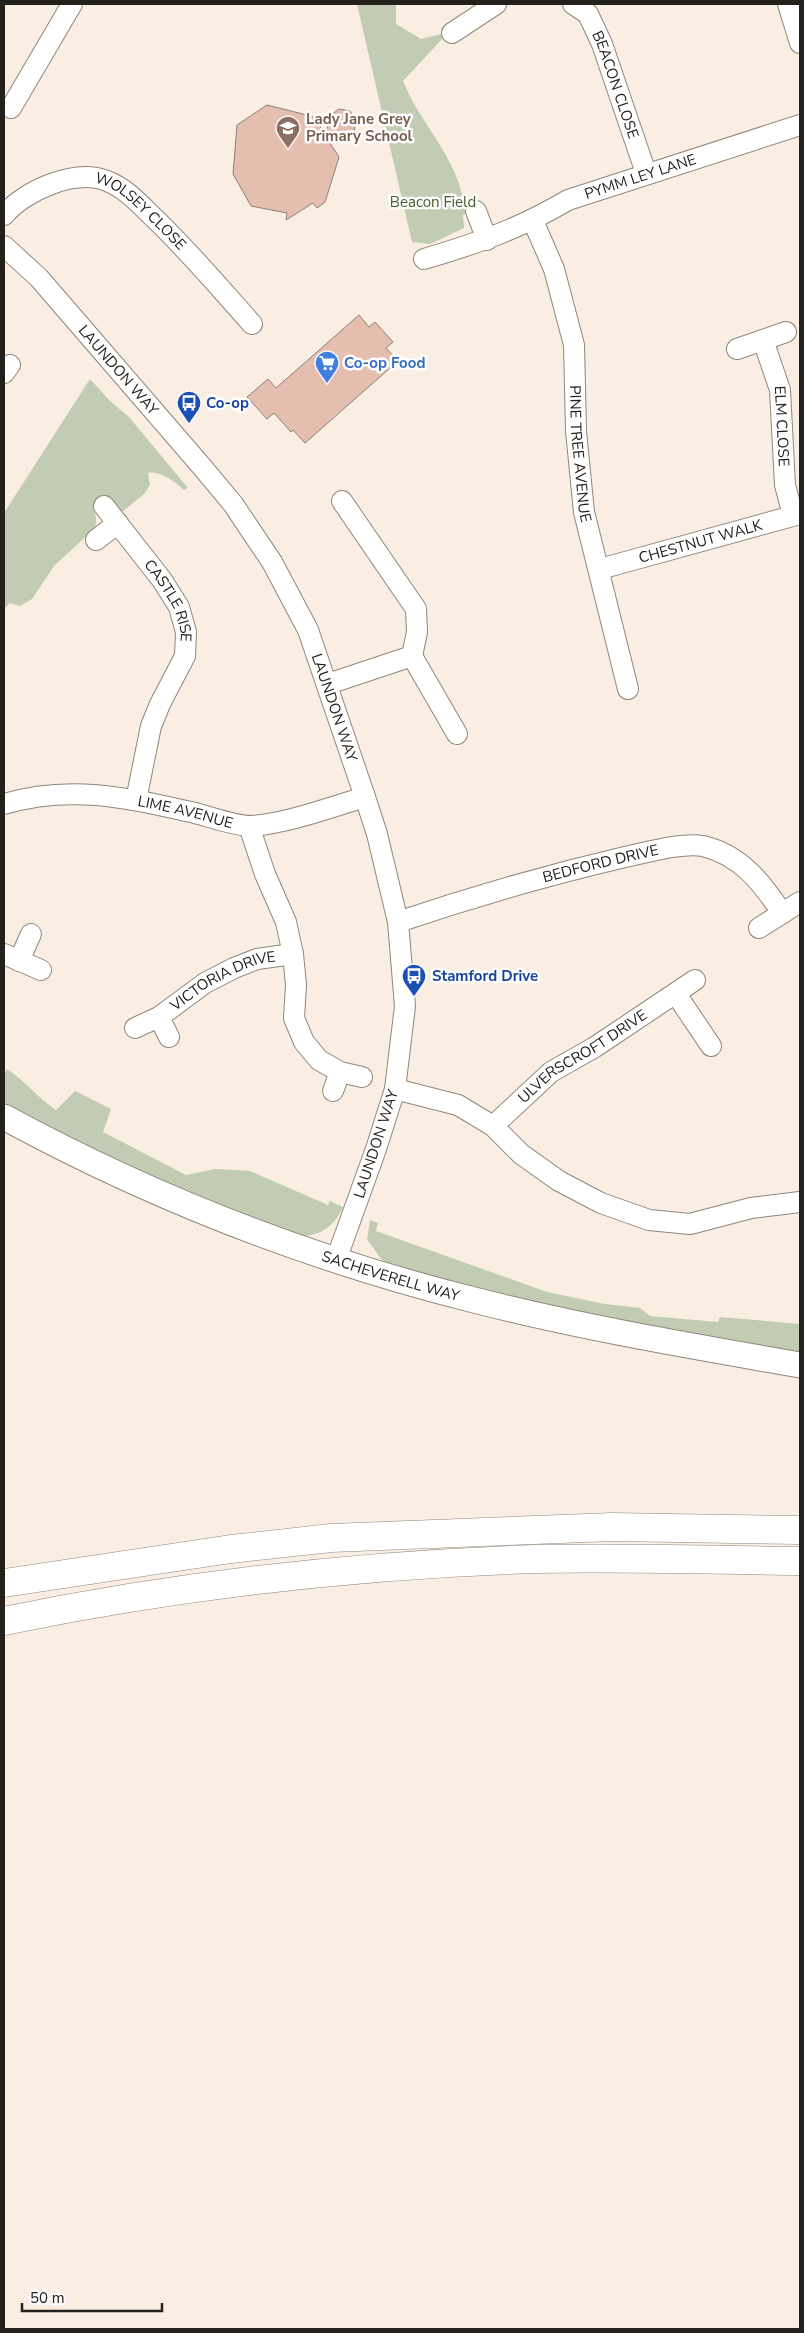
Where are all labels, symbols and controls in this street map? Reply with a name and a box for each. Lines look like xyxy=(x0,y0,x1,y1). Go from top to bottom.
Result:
street label: BEACON CLOSE xyxy=(587,27,644,141)
place label: Lady Jane Grey Primary School xyxy=(306,109,413,146)
school or university icon: Lady Jane Grey Primary School xyxy=(275,115,301,149)
street label: PYMM LEY LANE xyxy=(582,149,699,204)
street label: WOLSEY CLOSE xyxy=(93,168,191,254)
park label: Beacon Field xyxy=(390,192,476,212)
street label: LAUNDON WAY xyxy=(74,321,164,420)
supermarket icon: Co-op Food xyxy=(314,350,340,384)
place label: Co-op Food xyxy=(344,353,425,373)
street label: PINE TREE AVENUE xyxy=(565,385,596,524)
street label: ELM CLOSE xyxy=(770,385,794,467)
bus stop icon: Co-op xyxy=(176,390,202,424)
place label: Co-op xyxy=(206,393,249,413)
street label: CHESTNUT WALK xyxy=(636,515,765,568)
street label: CASTLE RISE xyxy=(140,555,196,642)
street label: LAUNDON WAY xyxy=(307,651,363,765)
street label: LIME AVENUE xyxy=(136,791,235,833)
street label: BEDFORD DRIVE xyxy=(540,840,660,887)
street label: VICTORIA DRIVE xyxy=(165,947,277,1016)
bus stop icon: Stamford Drive xyxy=(401,963,427,997)
place label: Stamford Drive xyxy=(432,966,538,986)
street label: ULVERSCROFT DRIVE xyxy=(514,1005,651,1108)
street label: LAUNDON WAY xyxy=(349,1086,403,1201)
street label: SACHEVERELL WAY xyxy=(319,1246,463,1306)
scale bar xyxy=(22,2280,162,2312)
text: 50 m xyxy=(30,2288,65,2308)

